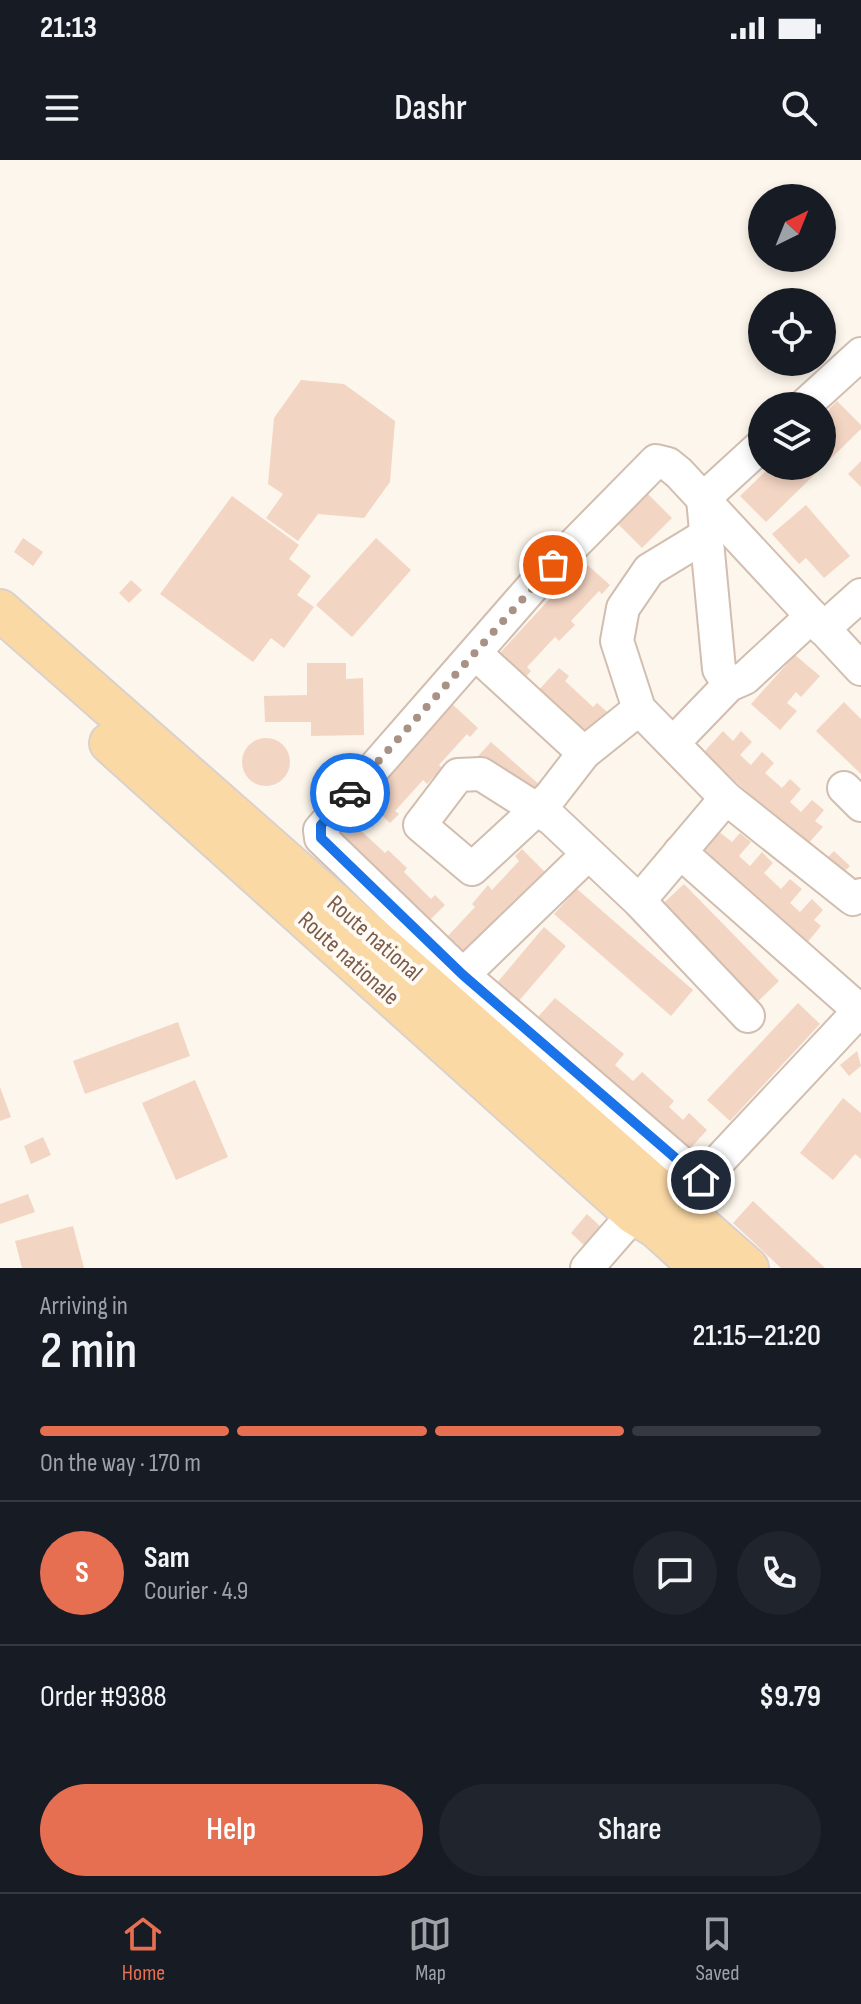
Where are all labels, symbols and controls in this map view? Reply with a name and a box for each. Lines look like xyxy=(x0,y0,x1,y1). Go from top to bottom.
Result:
text: 21:13 xyxy=(40,10,97,46)
icon: menu xyxy=(40,86,84,130)
icon: search xyxy=(777,86,821,130)
text: Dashr xyxy=(394,87,467,130)
north arrow xyxy=(748,184,836,272)
map controls xyxy=(748,184,836,480)
button: locate xyxy=(748,288,836,376)
button: layers xyxy=(748,392,836,480)
pin xyxy=(519,531,587,599)
icon: bag xyxy=(531,543,575,587)
courier xyxy=(310,753,390,833)
icon: car xyxy=(328,771,372,815)
street label: Route national xyxy=(321,889,428,988)
street label: Route nationale xyxy=(292,905,405,1011)
pin xyxy=(667,1146,735,1214)
icon: home xyxy=(679,1158,723,1202)
text: Arriving in xyxy=(40,1291,128,1322)
text: 21:15–21:20 xyxy=(693,1318,821,1354)
text: 2 min xyxy=(40,1320,137,1383)
text: On the way · 170 m xyxy=(40,1448,201,1479)
button: chat xyxy=(633,1531,717,1615)
button: phone xyxy=(737,1531,821,1615)
text: Sam xyxy=(144,1540,190,1576)
text: S xyxy=(75,1555,89,1591)
text: Courier · 4.9 xyxy=(144,1576,248,1607)
text: Order #9388 xyxy=(40,1679,167,1715)
text: $9.79 xyxy=(759,1679,821,1715)
button: Help xyxy=(40,1784,423,1876)
button: Share xyxy=(439,1784,821,1876)
tab: Home xyxy=(121,1912,165,1987)
tab: Map xyxy=(408,1912,452,1987)
tab: Saved xyxy=(695,1912,740,1987)

